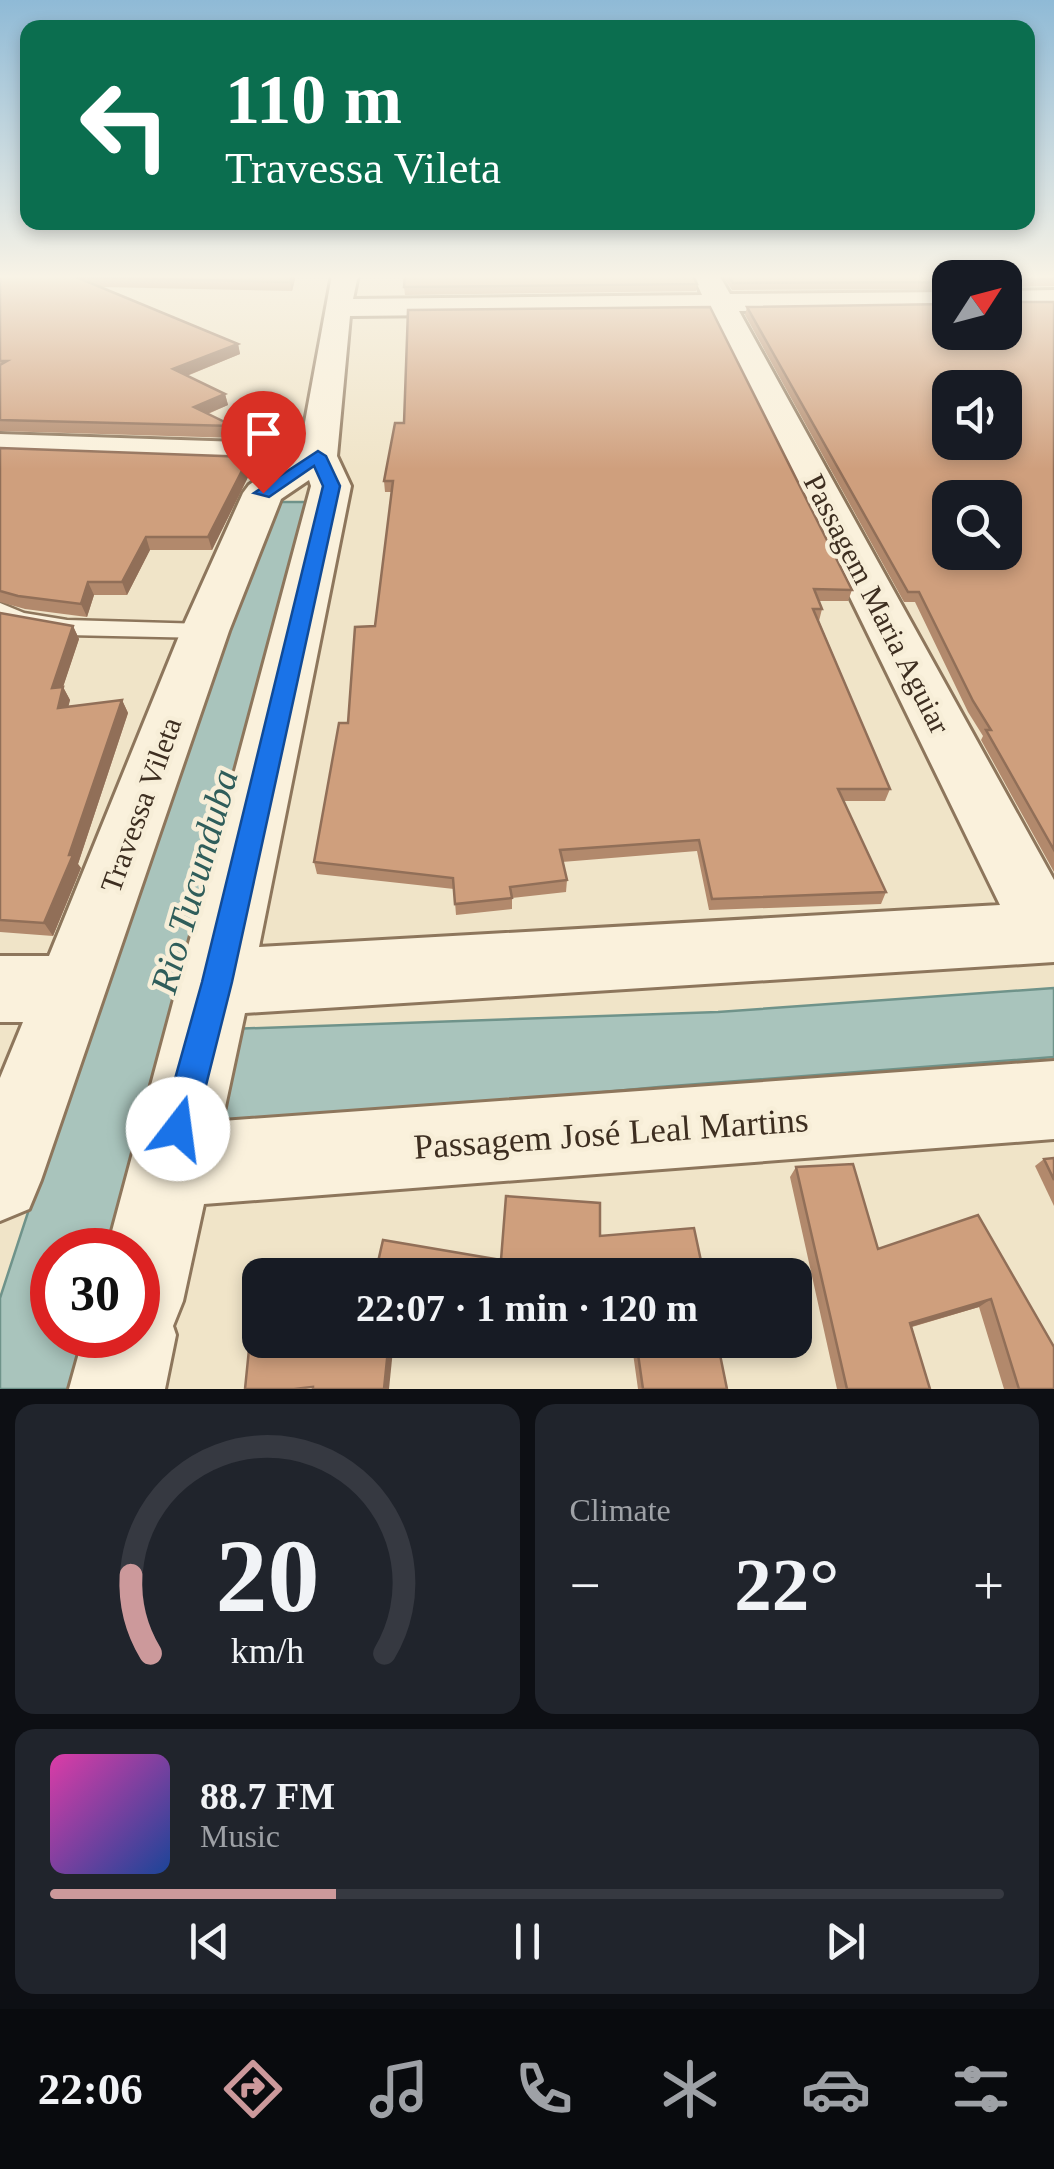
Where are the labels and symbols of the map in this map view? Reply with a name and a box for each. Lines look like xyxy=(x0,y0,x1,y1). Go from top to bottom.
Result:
north arrow xyxy=(932,260,1022,350)
pin xyxy=(221,391,306,494)
street label: Passagem Maria Aguiar xyxy=(798,469,957,739)
street label: Travessa Vileta xyxy=(94,713,188,897)
water label: Rio Tucunduba xyxy=(142,764,246,999)
position arrow xyxy=(126,1077,230,1181)
street label: Passagem José Leal Martins xyxy=(412,1100,810,1167)
speed limit sign: 30 xyxy=(30,1228,160,1358)

